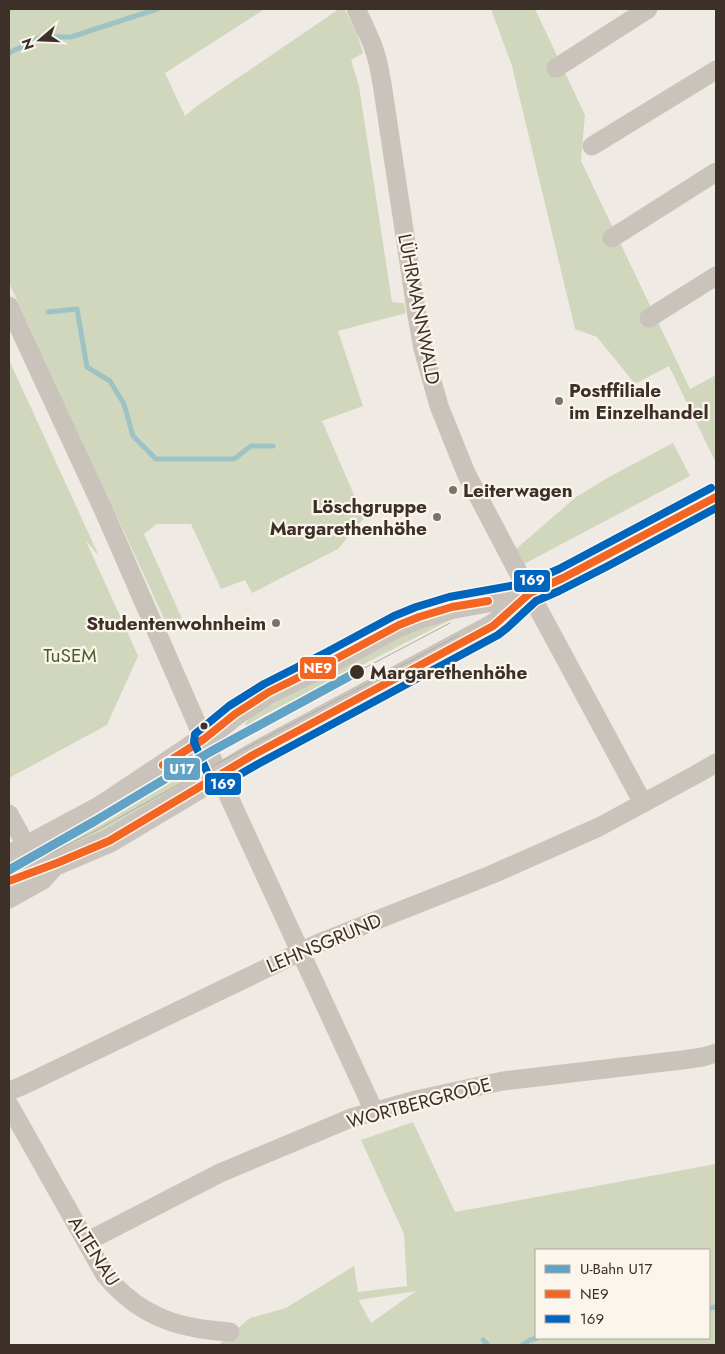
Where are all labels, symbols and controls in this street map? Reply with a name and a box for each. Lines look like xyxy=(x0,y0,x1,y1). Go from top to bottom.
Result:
north arrow xyxy=(15,15,65,65)
text: N xyxy=(16,36,39,53)
street label: LÜHRMANNWALD xyxy=(391,231,447,387)
place label: Postffiliale im Einzelhandel xyxy=(569,377,709,426)
marker: Postffiliale im Einzelhandel xyxy=(553,395,565,407)
place label: Leiterwagen xyxy=(463,477,573,504)
marker: Leiterwagen xyxy=(447,484,459,496)
place label: Löschgruppe Margarethenhöhe xyxy=(270,493,427,542)
marker: Löschgruppe Margarethenhöhe xyxy=(431,511,443,523)
line badge: 169 xyxy=(513,569,551,593)
text: 169 xyxy=(519,570,545,590)
place label: Studentenwohnheim xyxy=(86,610,266,637)
marker: Studentenwohnheim xyxy=(270,617,282,629)
park label: TuSEM xyxy=(43,642,97,669)
line badge: NE9 xyxy=(299,656,337,680)
text: NE9 xyxy=(304,658,332,678)
place label: Margarethenhöhe xyxy=(370,659,527,686)
marker: Margarethenhöhe xyxy=(348,663,366,681)
unlabelled marker xyxy=(199,721,209,731)
line badge: U17 xyxy=(163,757,201,781)
text: U17 xyxy=(169,759,195,779)
line badge: 169 xyxy=(204,772,242,796)
text: 169 xyxy=(210,774,236,794)
street label: LEHNSGRUND xyxy=(262,907,386,979)
street label: WORTBERGRODE xyxy=(344,1071,494,1135)
street label: ALTENAU xyxy=(62,1211,126,1291)
legend xyxy=(535,1249,710,1339)
text: U-Bahn U17 xyxy=(580,1258,653,1280)
text: NE9 xyxy=(580,1283,609,1305)
text: 169 xyxy=(580,1308,604,1330)

